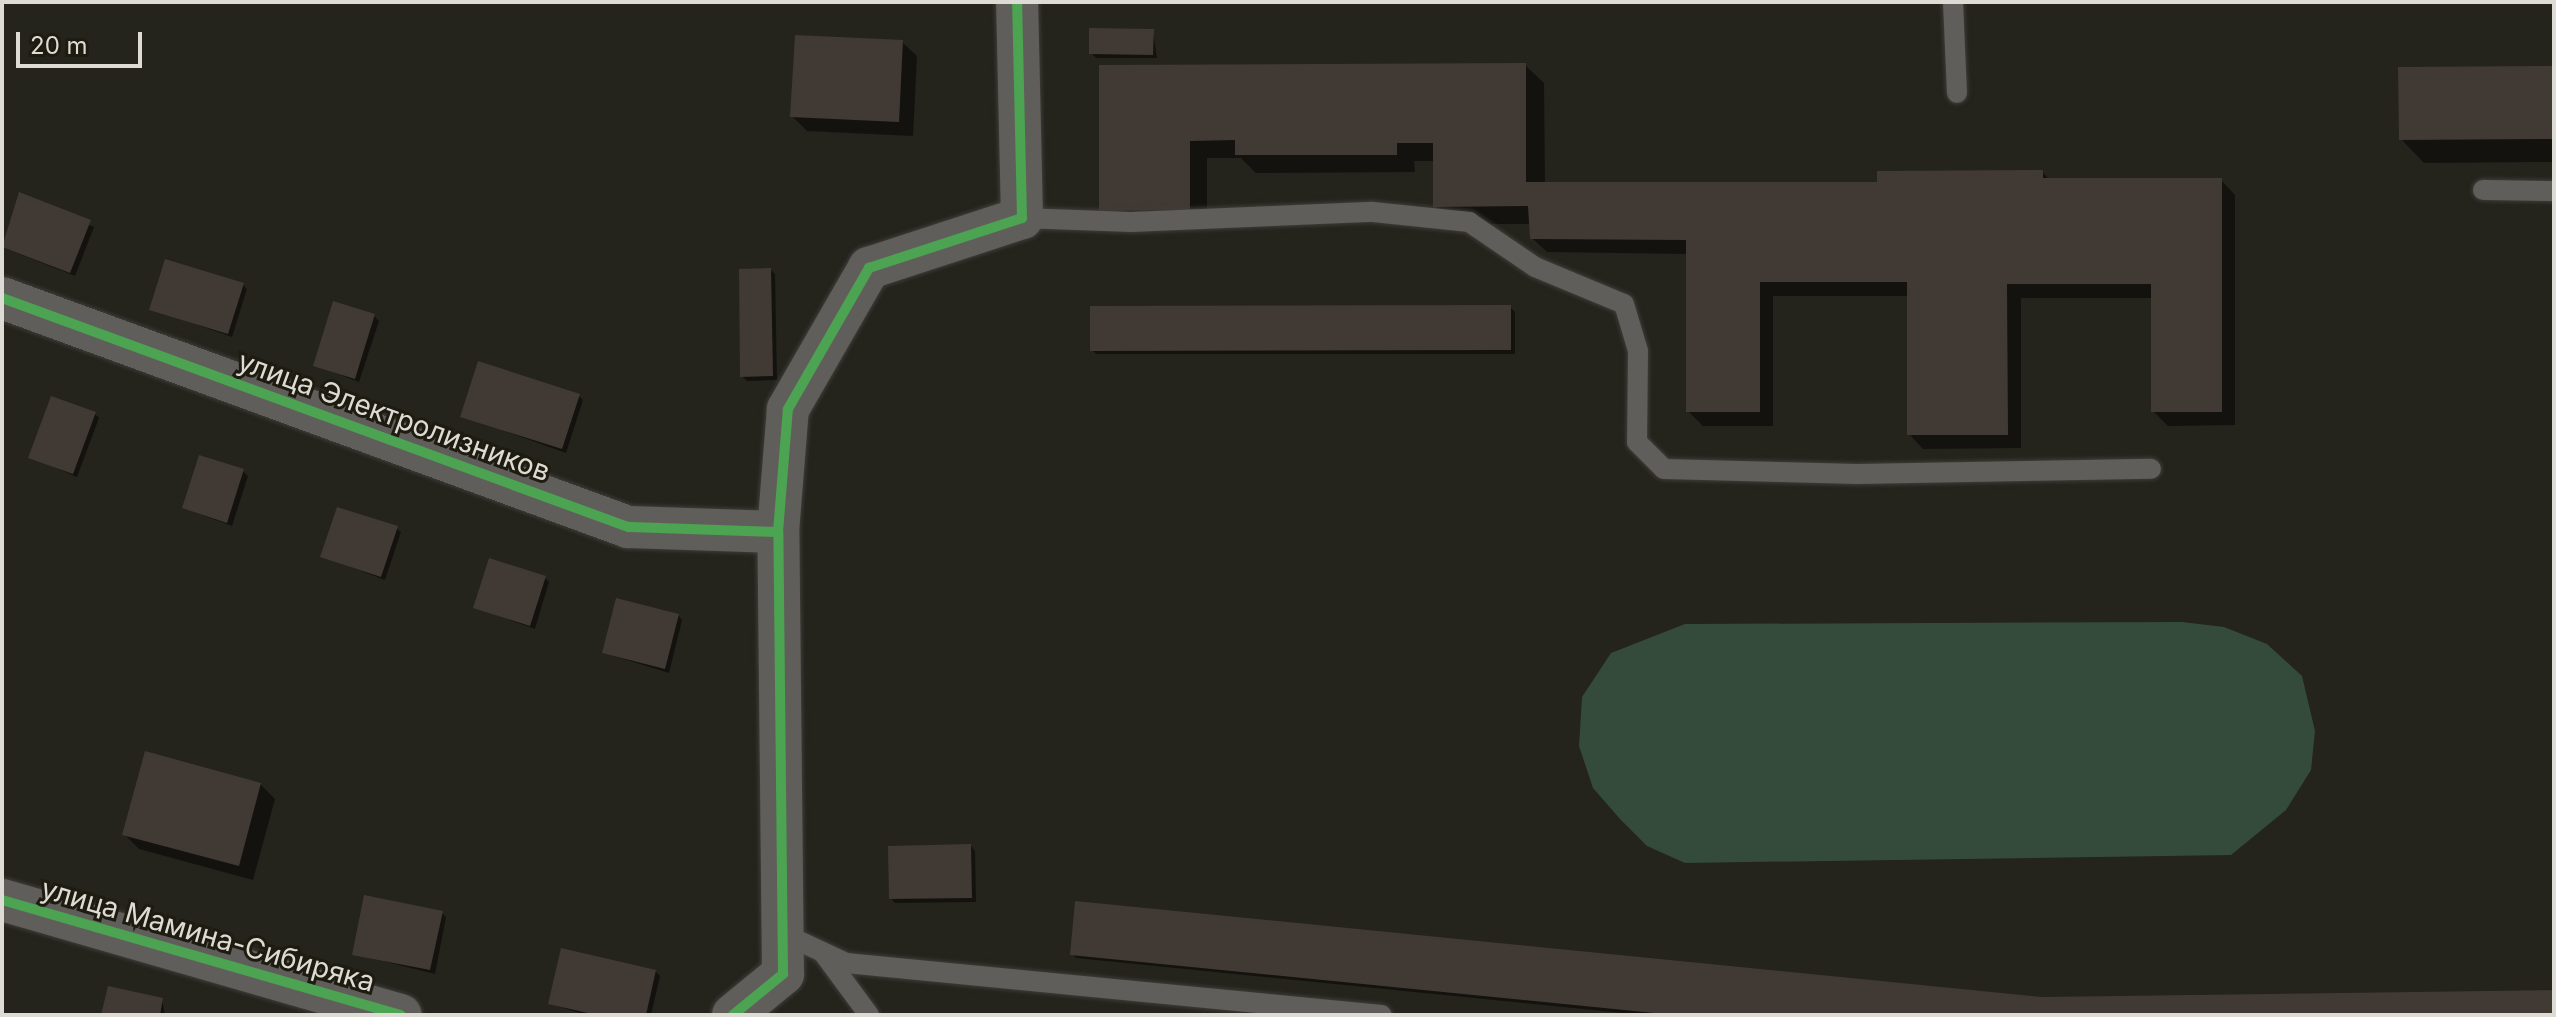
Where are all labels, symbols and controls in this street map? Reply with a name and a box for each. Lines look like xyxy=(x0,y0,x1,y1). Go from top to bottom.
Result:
scale bar xyxy=(20,16,146,66)
text: 20 m xyxy=(30,31,88,60)
street label: улица Электролизников xyxy=(233,344,555,488)
street label: улица Мамина-Сибиряка xyxy=(37,871,379,999)

